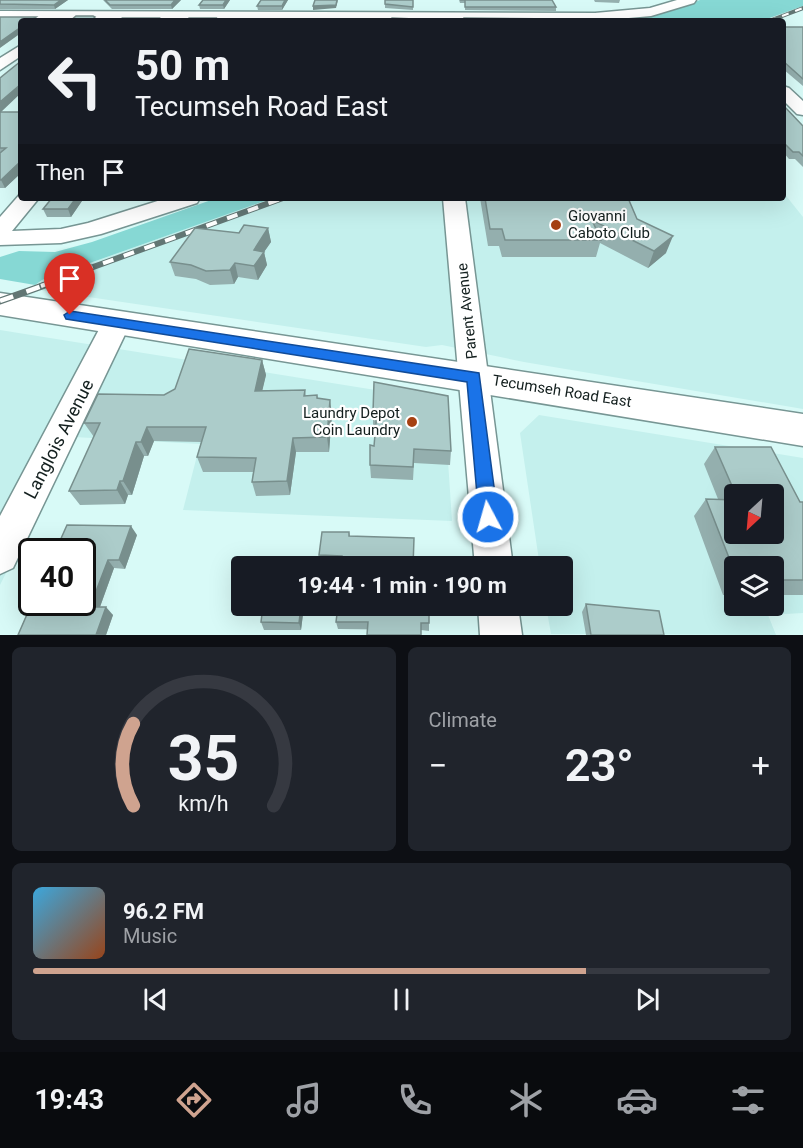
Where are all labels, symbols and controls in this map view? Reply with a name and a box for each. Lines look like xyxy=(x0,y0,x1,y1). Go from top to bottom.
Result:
text: 50 m xyxy=(135,41,230,90)
icon: left xyxy=(36,42,114,120)
text: Tecumseh Road East xyxy=(135,91,388,123)
icon: arrive xyxy=(97,156,130,189)
text: Then xyxy=(36,160,85,185)
place label: Giovanni Caboto Club xyxy=(568,207,650,242)
marker: Giovanni Caboto Club xyxy=(549,218,563,232)
pin xyxy=(44,253,95,315)
icon: arrive xyxy=(53,262,86,295)
street label: Parent Avenue xyxy=(453,262,481,360)
street label: Tecumseh Road East xyxy=(491,371,633,411)
street label: Langlois Avenue xyxy=(19,376,98,502)
place label: Laundry Depot Coin Laundry xyxy=(303,404,400,439)
marker: Laundry Depot Coin Laundry xyxy=(405,415,419,429)
north arrow xyxy=(724,484,784,544)
map controls xyxy=(724,484,784,616)
position arrow xyxy=(456,485,520,549)
speed limit sign: 40 xyxy=(18,538,96,616)
button: layers xyxy=(724,556,784,616)
text: 19:44 · 1 min · 190 m xyxy=(297,573,507,598)
text: Climate xyxy=(429,708,497,732)
text: 35 xyxy=(168,722,240,795)
text: 23° xyxy=(565,739,634,792)
text: − xyxy=(429,746,447,785)
text: + xyxy=(751,746,770,785)
text: km/h xyxy=(179,791,229,816)
text: 96.2 FM xyxy=(123,899,204,924)
text: Music xyxy=(123,924,177,948)
icon: previous xyxy=(139,983,172,1016)
icon: pause xyxy=(385,983,418,1016)
icon: next xyxy=(631,983,664,1016)
icon: directions xyxy=(173,1079,215,1121)
icon: music xyxy=(283,1079,325,1121)
icon: phone xyxy=(394,1079,436,1121)
icon: climate xyxy=(505,1079,547,1121)
icon: car xyxy=(616,1079,658,1121)
icon: filters xyxy=(727,1079,769,1121)
text: 19:43 xyxy=(34,1084,104,1116)

